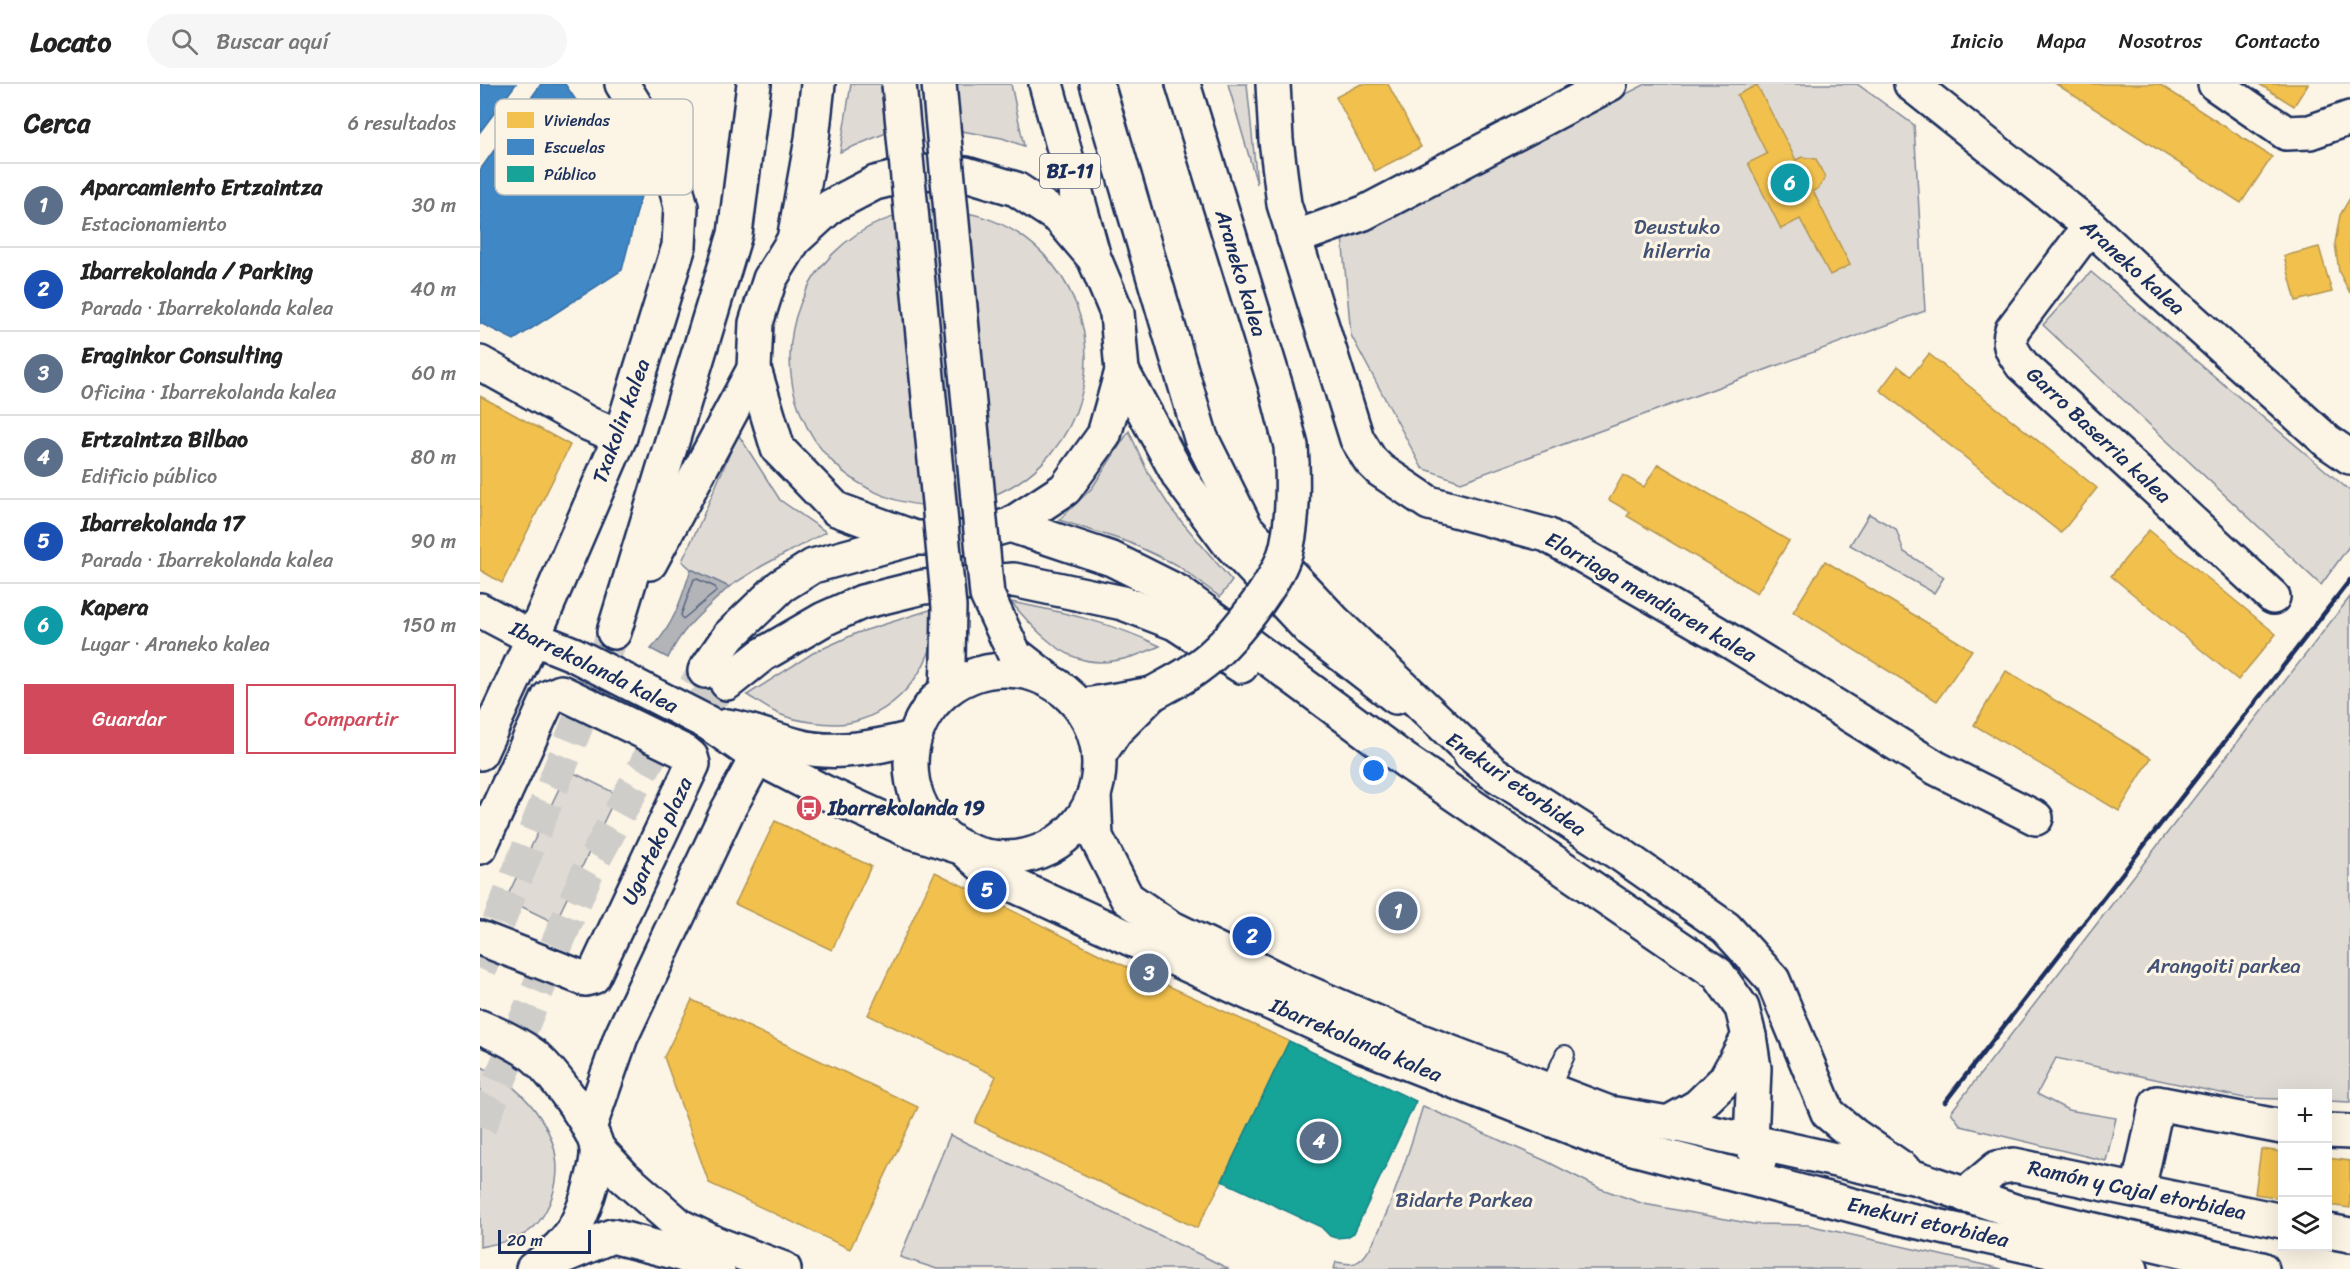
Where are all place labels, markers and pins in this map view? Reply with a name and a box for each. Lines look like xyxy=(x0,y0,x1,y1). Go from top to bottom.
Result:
pin: 6 xyxy=(1770,160,1810,206)
place label: Ibarrekolanda 19 xyxy=(827,789,985,827)
bus stop icon: Ibarrekolanda 19 xyxy=(794,793,824,823)
pin: 5 xyxy=(968,868,1006,912)
pin: 1 xyxy=(1378,888,1418,934)
pin: 2 xyxy=(1232,914,1272,958)
pin: 3 xyxy=(1130,950,1168,996)
pin: 4 xyxy=(1300,1118,1338,1164)

